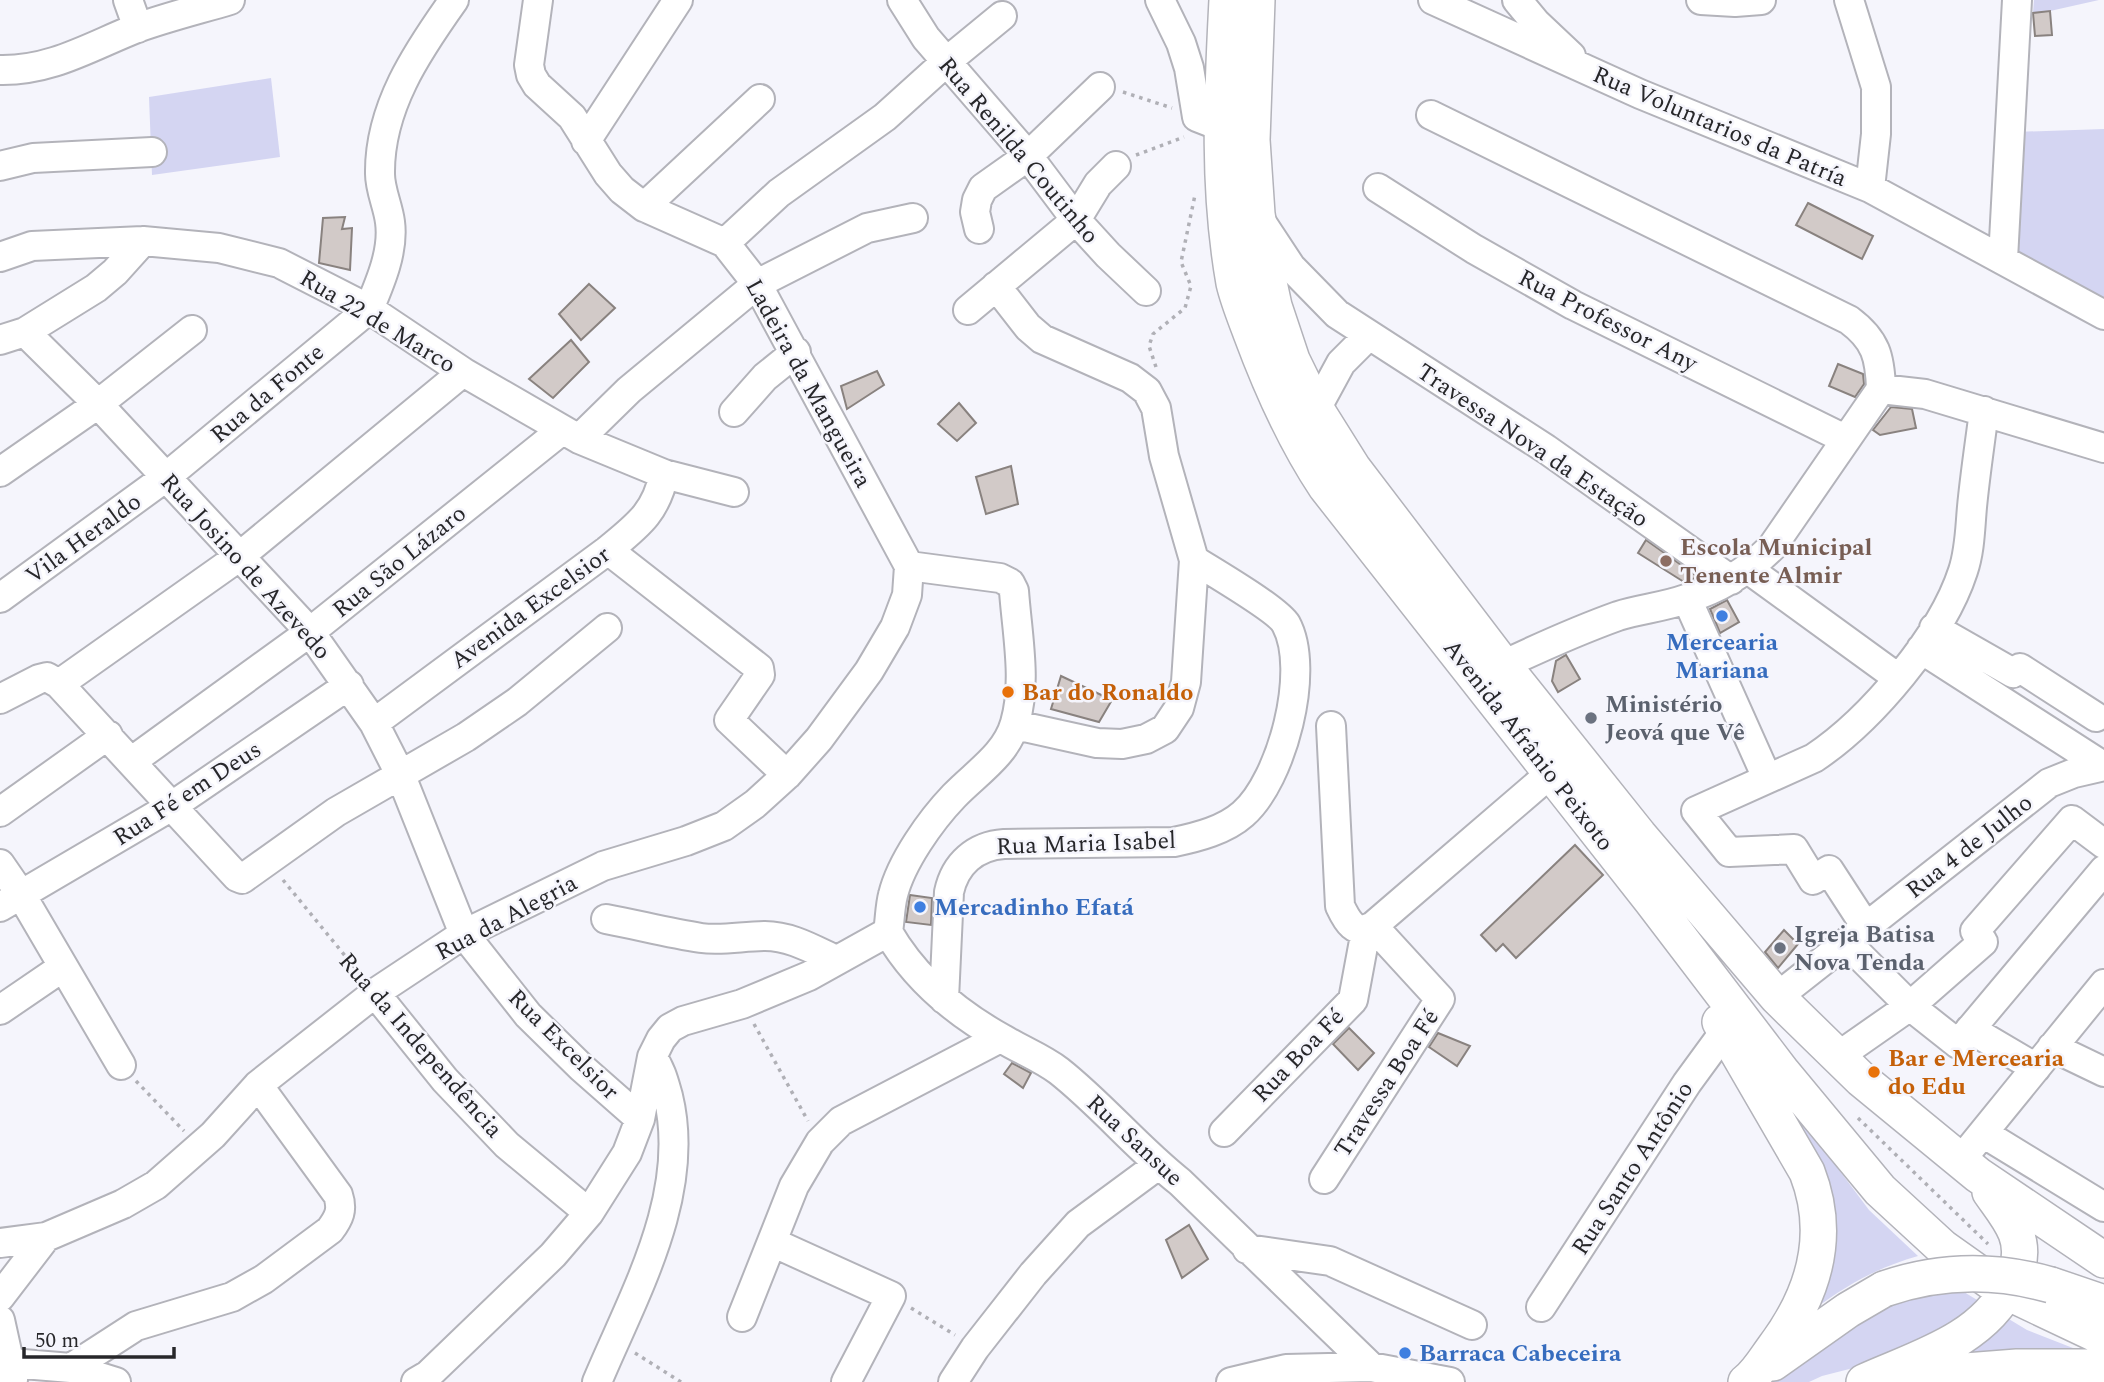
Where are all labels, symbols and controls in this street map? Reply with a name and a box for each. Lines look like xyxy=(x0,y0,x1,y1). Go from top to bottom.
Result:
street label: Rua Renilda Coutinho xyxy=(929,49,1108,252)
street label: Rua Voluntarios da Patría xyxy=(1587,57,1852,197)
street label: Rua Professor Any xyxy=(1512,260,1705,382)
street label: Rua 22 de Marco xyxy=(292,261,463,383)
street label: Ladeira da Mangueira xyxy=(736,272,881,495)
street label: Rua da Fonte xyxy=(203,335,333,452)
street label: Travessa Nova da Estação xyxy=(1409,355,1656,537)
street label: Rua Josino de Azevedo xyxy=(151,465,339,668)
street label: Vila Heraldo xyxy=(18,484,149,593)
street label: Rua São Lázaro xyxy=(325,496,474,627)
place label: Escola Municipal Tenente Almir xyxy=(1680,530,1873,594)
street label: Avenida Excelsior xyxy=(443,537,618,678)
marker: Escola Municipal Tenente Almir xyxy=(1658,553,1674,569)
marker: Mercearia Mariana xyxy=(1714,608,1730,624)
place label: Mercearia Mariana xyxy=(1666,625,1779,689)
street label: Avenida Afrânio Peixoto xyxy=(1434,632,1623,859)
place label: Bar do Ronaldo xyxy=(1022,675,1193,711)
marker: Bar do Ronaldo xyxy=(1000,684,1016,700)
place label: Ministério Jeová que Vê xyxy=(1605,687,1745,751)
marker: Ministério Jeová que Vê xyxy=(1583,710,1599,726)
street label: Rua Fé em Deus xyxy=(106,732,269,856)
street label: Rua 4 de Julho xyxy=(1898,786,2041,908)
street label: Rua Maria Isabel xyxy=(995,823,1177,865)
street label: Rua da Alegria xyxy=(429,865,584,970)
place label: Mercadinho Efatá xyxy=(934,890,1135,926)
marker: Mercadinho Efatá xyxy=(912,899,928,915)
place label: Igreja Batisa Nova Tenda xyxy=(1794,917,1936,981)
marker: Igreja Batisa Nova Tenda xyxy=(1772,940,1788,956)
street label: Rua da Independência xyxy=(329,945,511,1147)
street label: Rua Excelsior xyxy=(499,981,627,1109)
street label: Rua Boa Fé xyxy=(1244,1000,1353,1111)
street label: Travessa Boa Fé xyxy=(1325,1002,1448,1165)
place label: Bar e Mercearia do Edu xyxy=(1888,1041,2065,1105)
marker: Bar e Mercearia do Edu xyxy=(1866,1064,1882,1080)
street label: Rua Santo Antônio xyxy=(1563,1074,1703,1263)
street label: Rua Sansue xyxy=(1078,1086,1191,1195)
scale bar xyxy=(24,1316,175,1360)
text: 50 m xyxy=(35,1325,79,1357)
place label: Barraca Cabeceira xyxy=(1419,1336,1622,1372)
marker: Barraca Cabeceira xyxy=(1397,1345,1413,1361)

